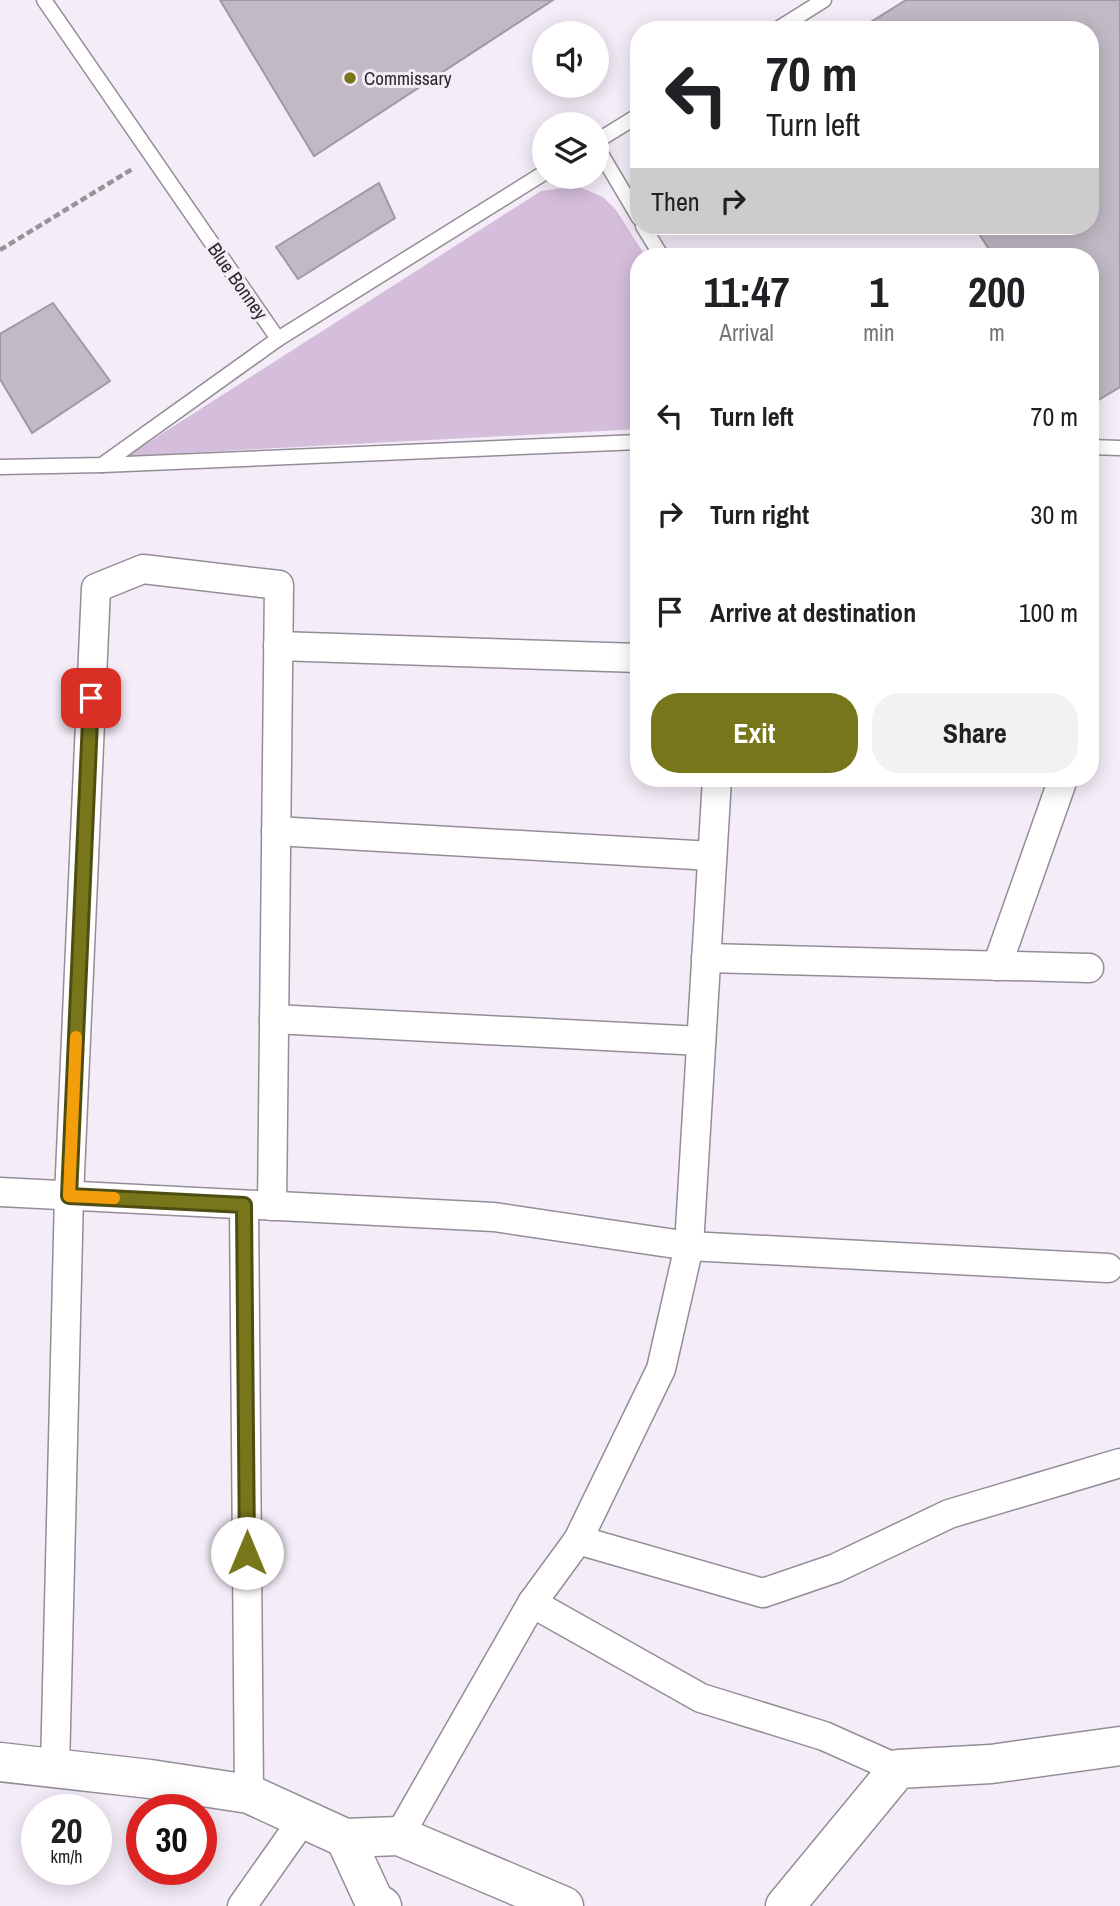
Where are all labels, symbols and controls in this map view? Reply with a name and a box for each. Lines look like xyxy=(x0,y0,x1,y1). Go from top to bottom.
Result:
map controls xyxy=(532,21,609,189)
button: sound xyxy=(532,21,609,98)
text: 70 m xyxy=(766,40,858,106)
icon: left xyxy=(651,49,742,140)
place label: Commissary xyxy=(364,65,452,91)
marker: Commissary xyxy=(342,70,358,86)
text: Turn left xyxy=(766,103,860,146)
button: layers xyxy=(532,112,609,189)
icon: right xyxy=(714,182,752,220)
text: Then xyxy=(651,184,700,219)
street label: Blue Bonney xyxy=(202,237,274,325)
text: 11:47 xyxy=(703,264,790,320)
text: 1 xyxy=(869,264,888,320)
text: 200 xyxy=(968,264,1026,320)
text: Arrival xyxy=(719,317,774,348)
text: min xyxy=(863,317,895,348)
text: m xyxy=(989,317,1005,348)
icon: left xyxy=(651,397,689,435)
text: Turn left xyxy=(710,399,794,434)
text: 70 m xyxy=(1031,399,1078,434)
icon: right xyxy=(651,495,689,533)
text: Turn right xyxy=(710,497,809,532)
text: 30 m xyxy=(1031,497,1078,532)
icon: arrive xyxy=(651,593,689,631)
text: Arrive at destination xyxy=(710,595,916,630)
text: 100 m xyxy=(1019,595,1078,630)
pin xyxy=(61,668,121,728)
icon: arrive xyxy=(72,679,110,717)
button: Exit xyxy=(651,693,858,773)
button: Share xyxy=(872,693,1078,773)
position arrow xyxy=(210,1516,284,1590)
speed limit sign: 30 xyxy=(126,1794,217,1885)
text: 20 xyxy=(51,1807,82,1854)
text: km/h xyxy=(51,1844,83,1869)

